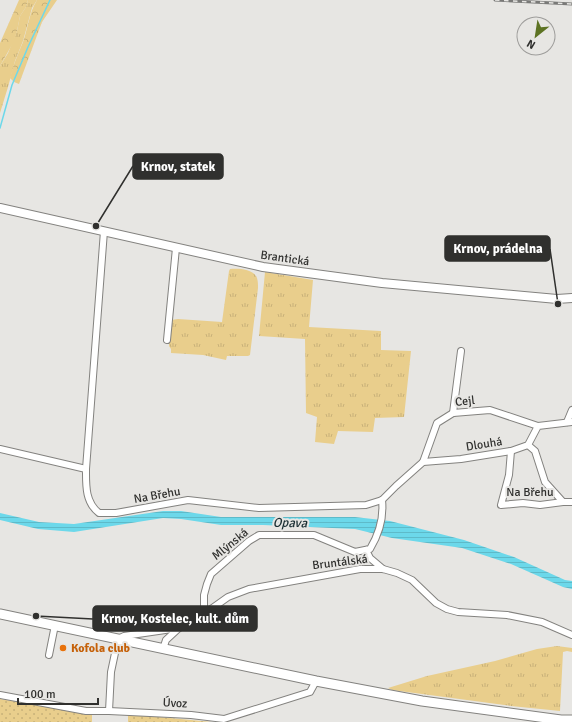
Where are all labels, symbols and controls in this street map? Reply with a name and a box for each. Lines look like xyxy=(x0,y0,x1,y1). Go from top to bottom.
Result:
north arrow xyxy=(516,16,556,56)
text: N xyxy=(525,37,538,52)
callout: Krnov, statek xyxy=(133,154,223,179)
text: Krnov, statek xyxy=(141,159,216,175)
callout: Krnov, prádelna xyxy=(445,236,550,261)
text: Krnov, prádelna xyxy=(453,241,543,257)
street label: Brantická xyxy=(259,248,310,269)
street label: Cejl xyxy=(454,393,476,410)
street label: Dlouhá xyxy=(465,434,503,455)
street label: Na Břehu xyxy=(133,484,182,507)
street label: Na Břehu xyxy=(506,485,554,500)
water label: Opava xyxy=(273,515,308,531)
street label: Mlýnská xyxy=(209,525,252,564)
street label: Bruntálská xyxy=(311,552,369,573)
callout: Krnov, Kostelec, kult. dům xyxy=(93,606,257,631)
text: Krnov, Kostelec, kult. dům xyxy=(101,611,250,627)
place label: Kofola club xyxy=(71,641,131,656)
marker: Kofola club xyxy=(58,643,68,653)
scale bar xyxy=(18,680,98,706)
text: 100 m xyxy=(24,687,56,702)
street label: Úvoz xyxy=(162,695,188,712)

